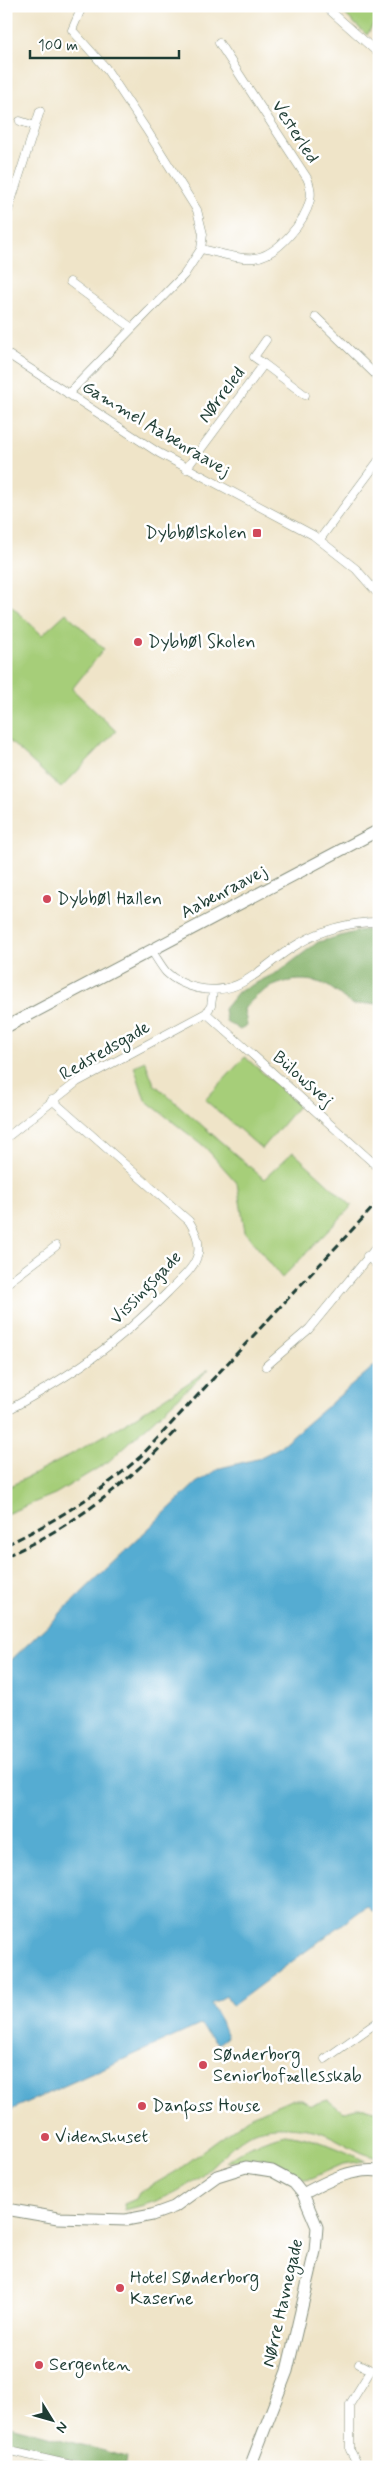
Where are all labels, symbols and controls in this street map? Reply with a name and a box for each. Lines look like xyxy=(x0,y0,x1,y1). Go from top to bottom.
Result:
scale bar xyxy=(30,28,179,60)
text: 100 m xyxy=(38,36,78,56)
street label: Vesterled xyxy=(266,96,324,168)
street label: Nørreled xyxy=(193,362,251,428)
street label: Gammel Aabenraavej xyxy=(77,375,235,483)
place label: Dybbølskolen xyxy=(145,521,247,545)
marker: Dybbølskolen xyxy=(251,527,263,539)
place label: Dybbøl Skolen xyxy=(148,630,256,654)
marker: Dybbøl Skolen xyxy=(132,636,144,648)
street label: Aabenraavej xyxy=(177,859,271,925)
place label: Dybbøl Hallen xyxy=(57,887,162,911)
marker: Dybbøl Hallen xyxy=(41,893,53,905)
street label: Redstedsgade xyxy=(55,1015,155,1087)
street label: Bülowsvej xyxy=(267,1046,339,1112)
street label: Vissingsgade xyxy=(105,1246,189,1331)
place label: Sønderborg Seniorbofællesskab xyxy=(213,2043,362,2088)
marker: Sønderborg Seniorbofællesskab xyxy=(197,2059,209,2071)
place label: Danfoss House xyxy=(152,2094,260,2120)
marker: Danfoss House xyxy=(136,2100,148,2112)
place label: Videnshuset xyxy=(55,2125,149,2149)
marker: Videnshuset xyxy=(39,2131,51,2143)
street label: Nørre Havnegade xyxy=(257,2237,310,2370)
place label: Hotel Sønderborg Kaserne xyxy=(130,2266,259,2311)
marker: Hotel Sønderborg Kaserne xyxy=(114,2282,126,2294)
place label: Sergenten xyxy=(49,2353,130,2378)
marker: Sergenten xyxy=(33,2359,45,2371)
north arrow xyxy=(28,2396,78,2446)
text: N xyxy=(52,2418,72,2436)

